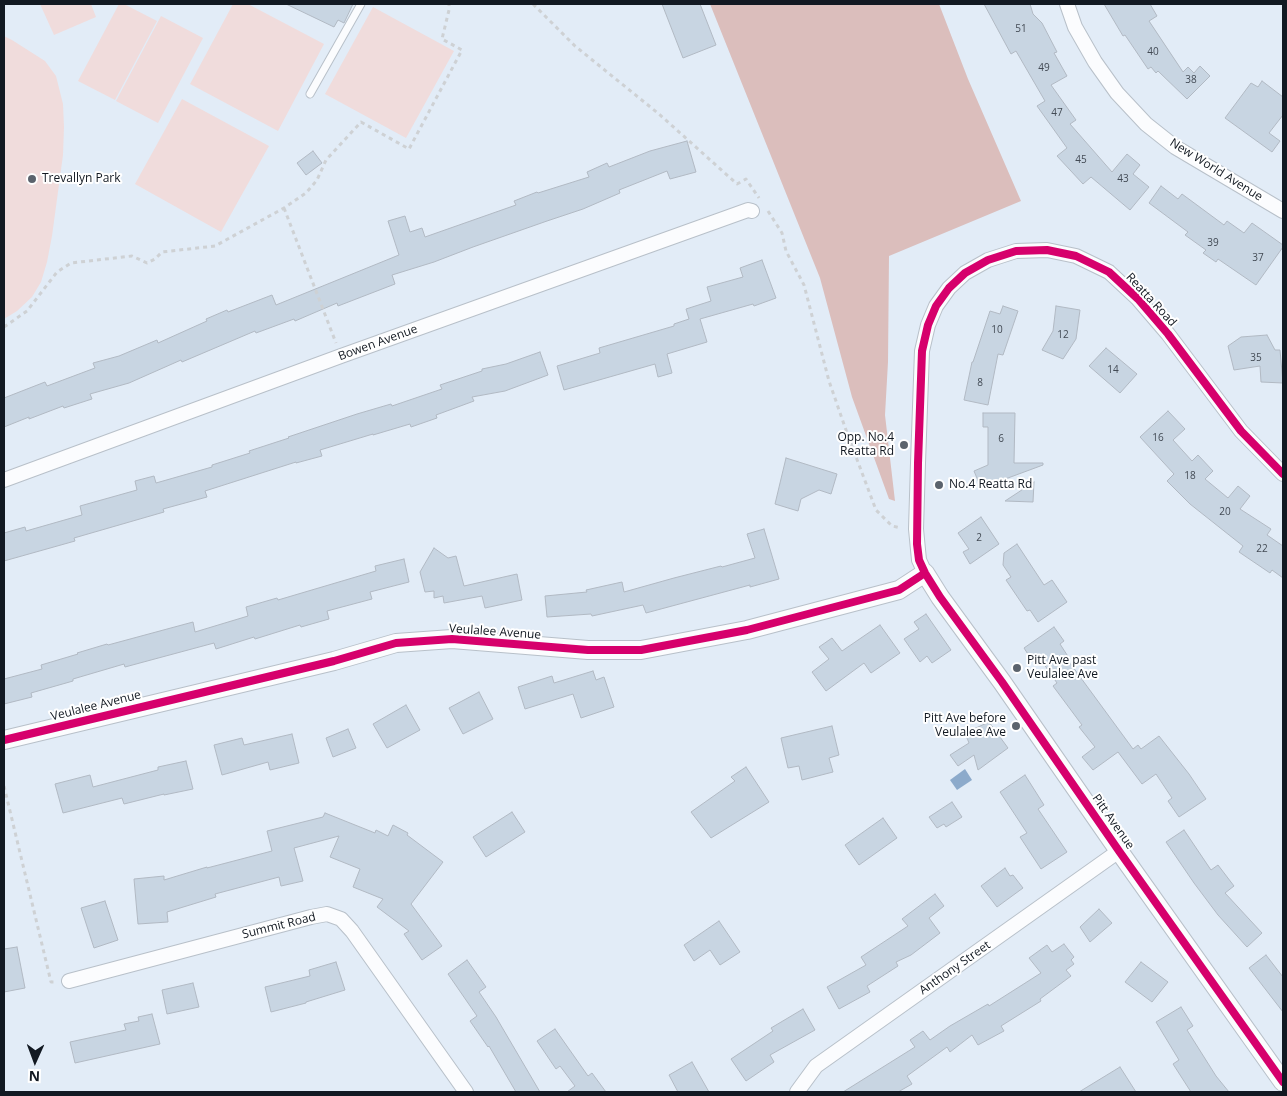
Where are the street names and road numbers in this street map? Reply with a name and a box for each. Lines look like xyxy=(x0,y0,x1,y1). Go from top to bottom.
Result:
street label: New World Avenue xyxy=(1167,136,1265,204)
street label: Reatta Road xyxy=(1123,270,1179,330)
street label: Bowen Avenue xyxy=(336,322,420,364)
street label: Veulalee Avenue xyxy=(448,622,542,642)
street label: Veulalee Avenue xyxy=(49,688,143,724)
street label: Pitt Avenue xyxy=(1089,792,1137,852)
street label: Summit Road xyxy=(241,910,317,942)
street label: Anthony Street xyxy=(917,938,993,998)

